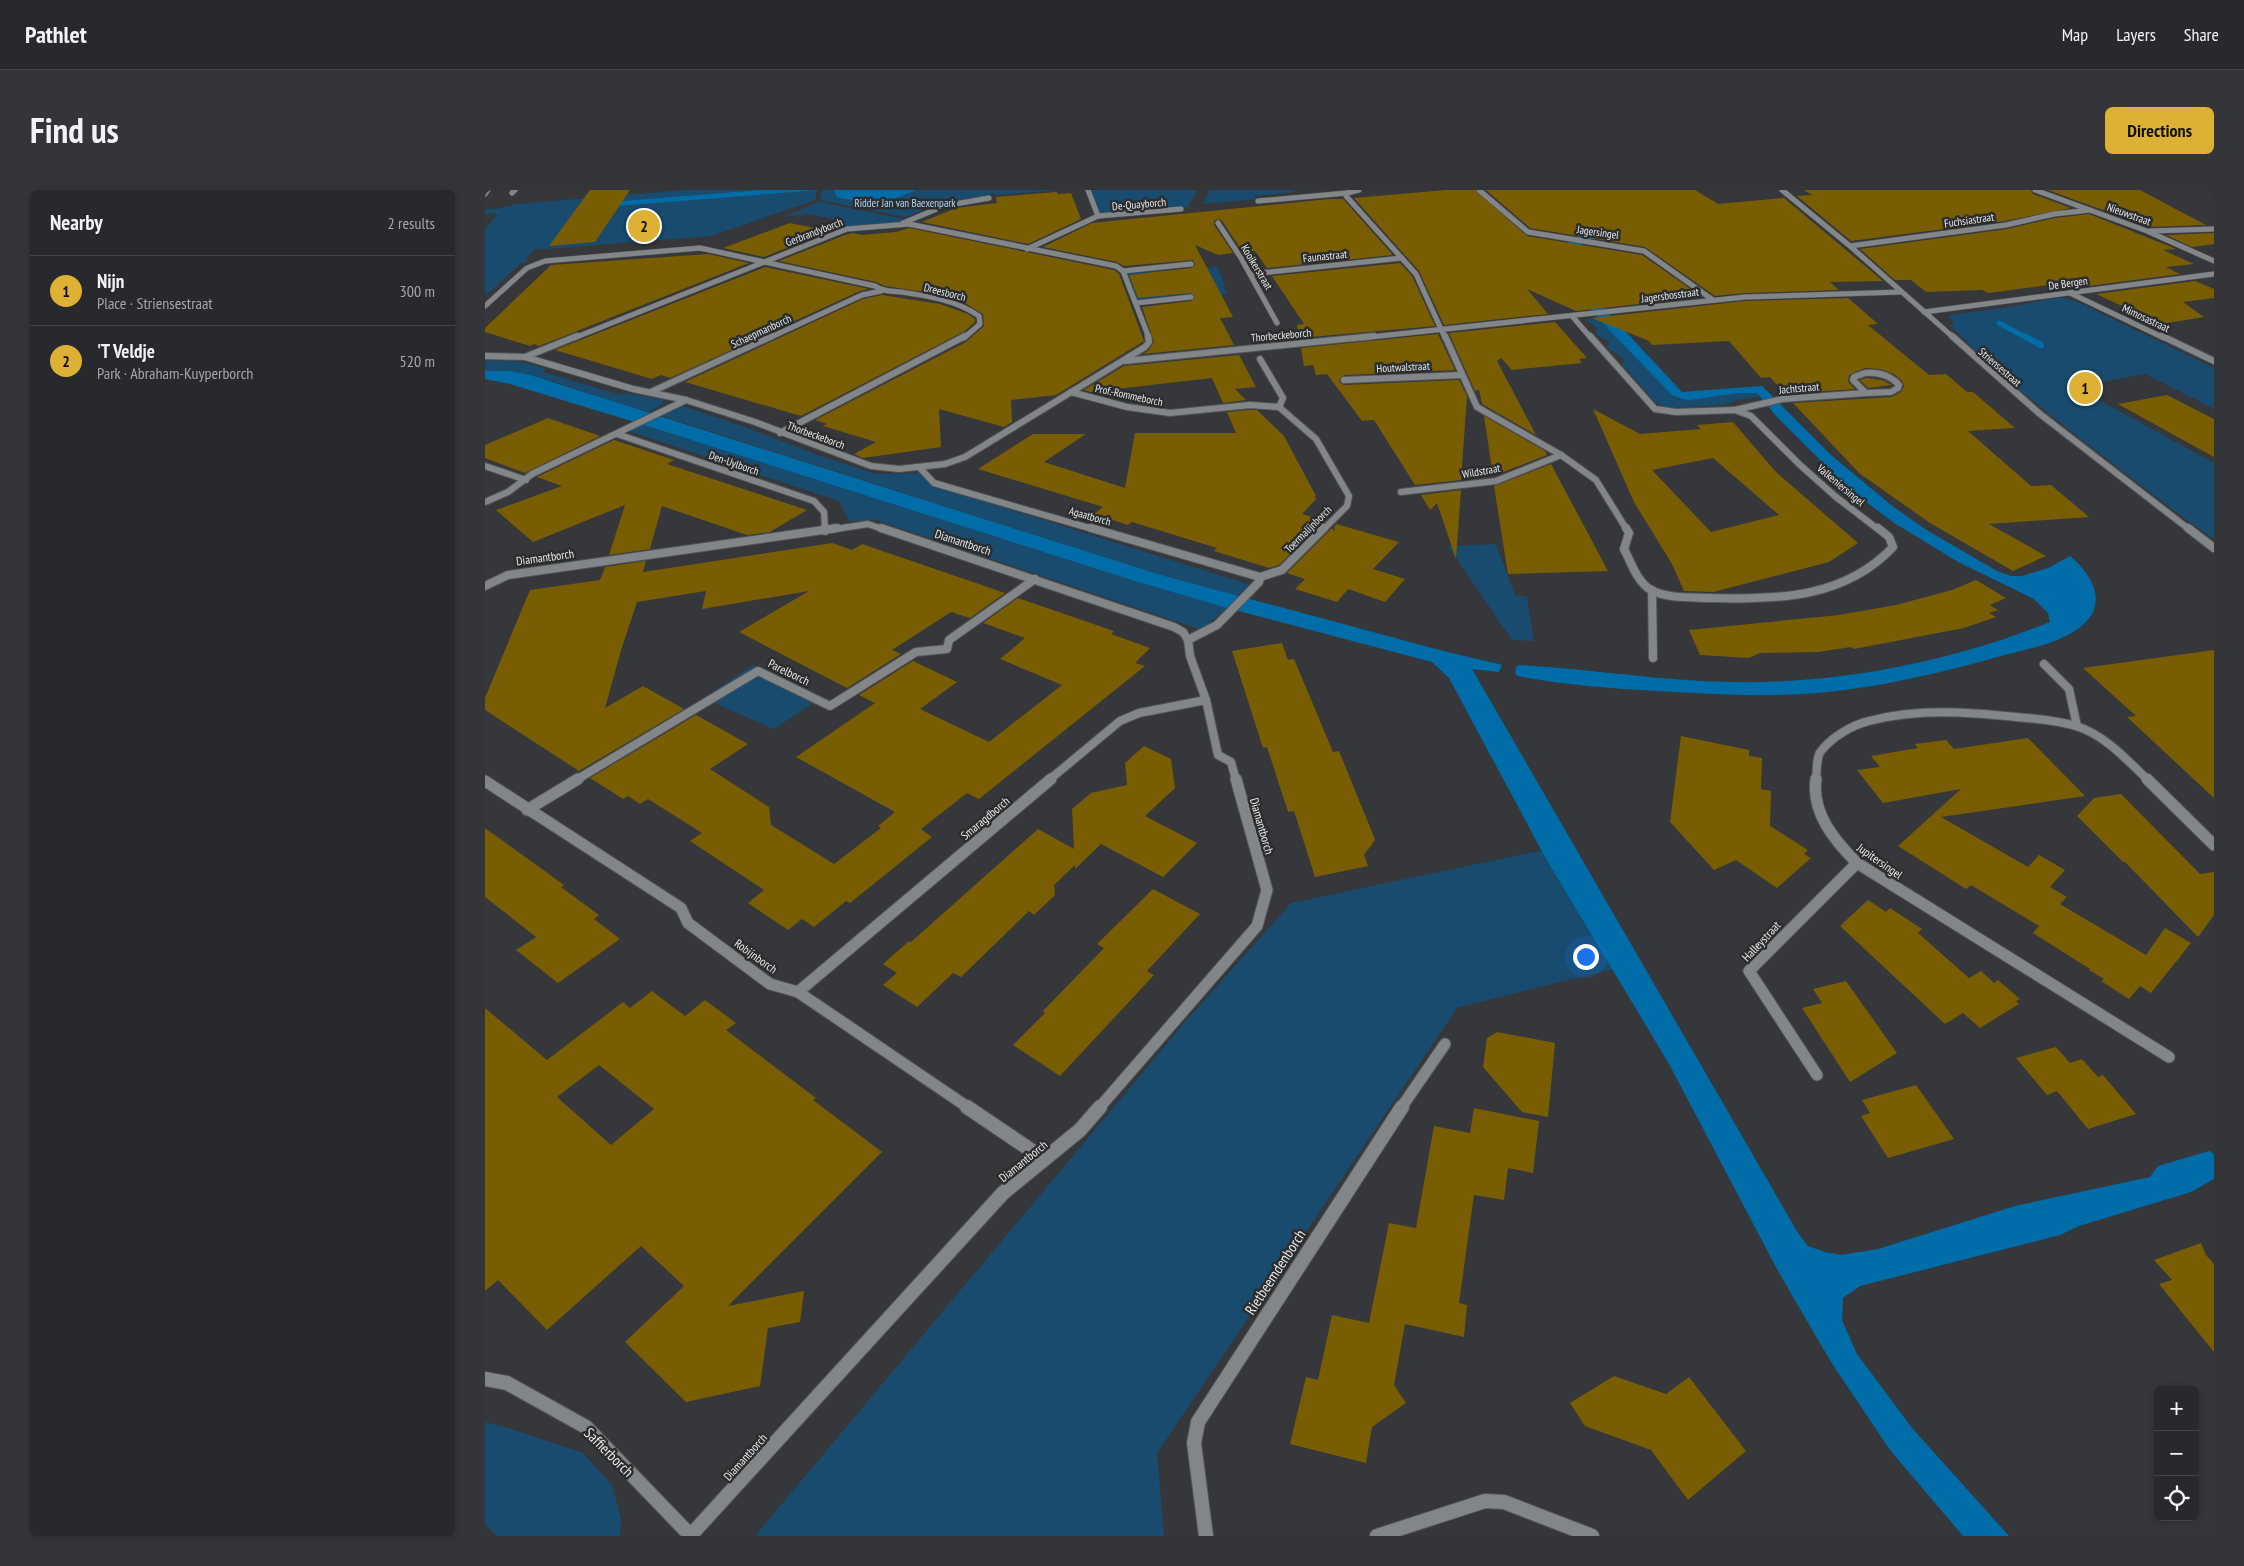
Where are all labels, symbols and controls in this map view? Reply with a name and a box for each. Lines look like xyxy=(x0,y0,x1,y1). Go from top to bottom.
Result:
text: Pathlet xyxy=(25,19,87,50)
text: Map xyxy=(2062,23,2088,46)
text: Layers xyxy=(2116,23,2156,46)
text: Share xyxy=(2184,23,2219,46)
text: Find us xyxy=(30,107,119,153)
button: Directions xyxy=(2105,107,2214,154)
street label: De-Quayborch xyxy=(1111,195,1167,213)
park label: Ridder Jan van Baexenpark xyxy=(854,196,956,210)
street label: Nieuwstraat xyxy=(2105,200,2153,228)
pin: 2 xyxy=(628,207,660,245)
text: Nearby xyxy=(50,209,103,236)
street label: Fuchsiastraat xyxy=(1943,210,1995,230)
text: 2 results xyxy=(388,213,435,233)
street label: Gerbrandyborch xyxy=(783,215,845,249)
street label: Jagersingel xyxy=(1575,222,1620,242)
street label: Kooikerstraat xyxy=(1238,242,1276,292)
street label: Faunastraat xyxy=(1302,247,1348,265)
text: Nijn xyxy=(97,269,124,293)
street label: De Bergen xyxy=(2047,273,2089,293)
street label: Dreesborch xyxy=(923,280,968,304)
text: 1 xyxy=(62,281,70,301)
text: 300 m xyxy=(400,281,435,301)
street label: Jagersbosstraat xyxy=(1639,285,1700,306)
text: Place · Striensestraat xyxy=(97,293,213,313)
street label: Mimosastraat xyxy=(2120,301,2172,335)
street label: Schaepmanborch xyxy=(729,311,793,351)
street label: Thorbeckeborch xyxy=(1250,325,1312,345)
text: 'T Veldje xyxy=(97,339,155,363)
street label: Striensestraat xyxy=(1976,345,2024,389)
text: 2 xyxy=(62,351,70,371)
text: 520 m xyxy=(400,351,435,371)
street label: Houtwalstraat xyxy=(1376,359,1430,375)
text: Park · Abraham-Kuyperborch xyxy=(97,363,253,383)
pin: 1 xyxy=(2069,369,2101,407)
street label: Jachtstraat xyxy=(1777,379,1820,397)
street label: Prof.-Rommeborch xyxy=(1094,381,1164,409)
street label: Thorbeckeborch xyxy=(785,418,847,452)
street label: Den-Uylborch xyxy=(707,448,761,478)
street label: Valkeniersingel xyxy=(1814,460,1868,509)
street label: Wildstraat xyxy=(1461,461,1501,481)
street label: Toermalijnborch xyxy=(1281,502,1335,556)
street label: Agaatborch xyxy=(1067,503,1113,529)
street label: Diamantborch xyxy=(933,526,993,558)
street label: Diamantborch xyxy=(515,546,575,568)
street label: Parelborch xyxy=(766,656,812,688)
street label: Smaragdborch xyxy=(957,793,1013,843)
street label: Diamantborch xyxy=(1247,796,1277,856)
street label: Jupitersingel xyxy=(1853,839,1906,882)
street label: Halleystraat xyxy=(1739,917,1784,964)
street label: Robijnborch xyxy=(732,935,780,977)
your location xyxy=(1573,944,1599,970)
street label: Diamantborch xyxy=(996,1137,1050,1185)
street label: Rietbeemdenborch xyxy=(1240,1226,1310,1318)
map controls xyxy=(2154,1386,2199,1521)
button: + xyxy=(2154,1386,2199,1431)
street label: Saffierborch xyxy=(580,1423,638,1481)
street label: Diamantborch xyxy=(720,1430,770,1484)
button: − xyxy=(2154,1431,2199,1476)
button: locate xyxy=(2154,1476,2199,1521)

